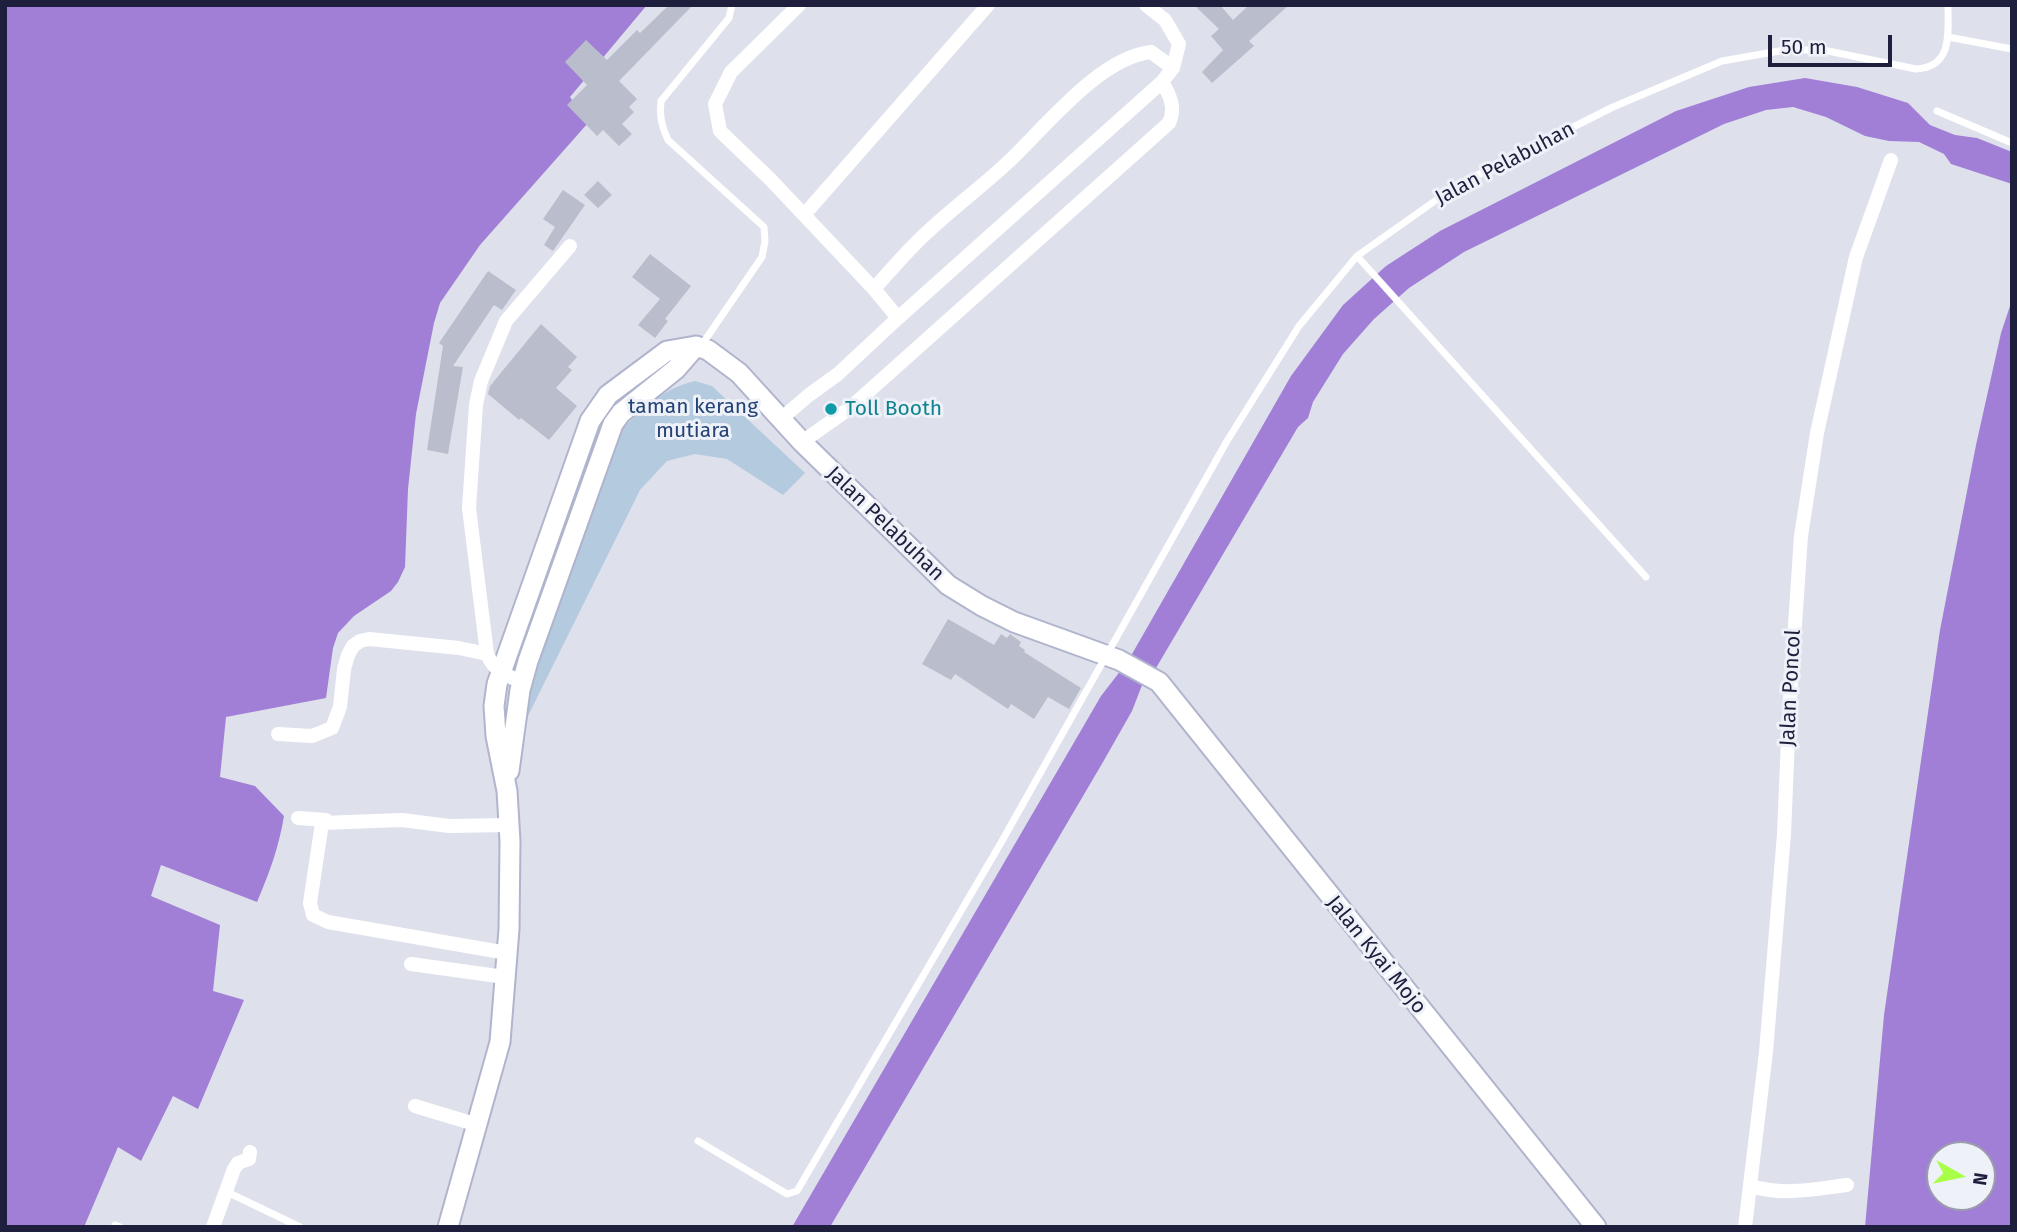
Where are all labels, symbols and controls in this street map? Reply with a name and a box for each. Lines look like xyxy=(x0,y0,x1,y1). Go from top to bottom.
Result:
scale bar xyxy=(1772,21,1896,65)
text: 50 m xyxy=(1781,34,1827,60)
street label: Jalan Pelabuhan xyxy=(1431,117,1579,211)
park label: taman kerang mutiara xyxy=(628,394,758,444)
place label: Toll Booth xyxy=(845,396,942,422)
marker: Toll Booth xyxy=(823,401,839,417)
street label: Jalan Pelabuhan xyxy=(821,461,949,587)
street label: Jalan Poncol xyxy=(1775,629,1807,747)
street label: Jalan Kyai Mojo xyxy=(1321,891,1431,1019)
north arrow xyxy=(1926,1141,1996,1211)
text: N xyxy=(1968,1171,1993,1187)

